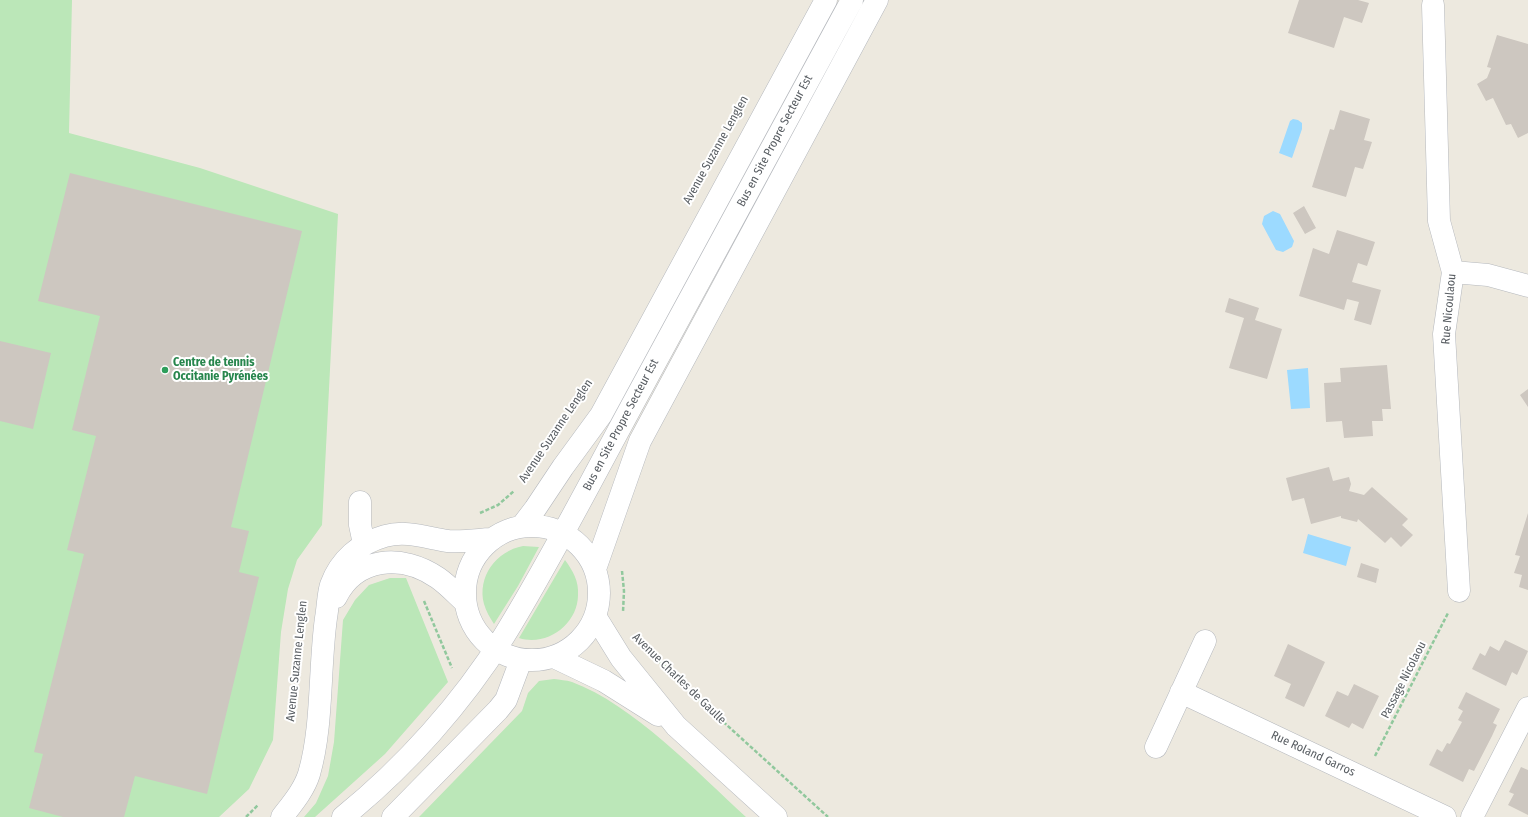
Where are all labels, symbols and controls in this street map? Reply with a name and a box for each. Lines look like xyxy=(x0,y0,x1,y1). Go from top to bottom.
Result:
street label: Bus en Site Propre Secteur Est xyxy=(734,73,816,209)
street label: Avenue Suzanne Lenglen xyxy=(680,93,752,207)
street label: Rue Nicoulaou xyxy=(1439,273,1459,345)
place label: Centre de tennis Occitanie Pyrénées xyxy=(173,356,268,384)
street label: Bus en Site Propre Secteur Est xyxy=(580,357,662,493)
marker: Centre de tennis Occitanie Pyrénées xyxy=(160,365,170,375)
street label: Avenue Suzanne Lenglen xyxy=(516,377,596,485)
street label: Avenue Suzanne Lenglen xyxy=(284,600,310,722)
street label: Avenue Charles de Gaulle xyxy=(629,631,729,727)
street label: Passage Nicolaou xyxy=(1378,639,1430,721)
street label: Rue Roland Garros xyxy=(1269,728,1357,780)

